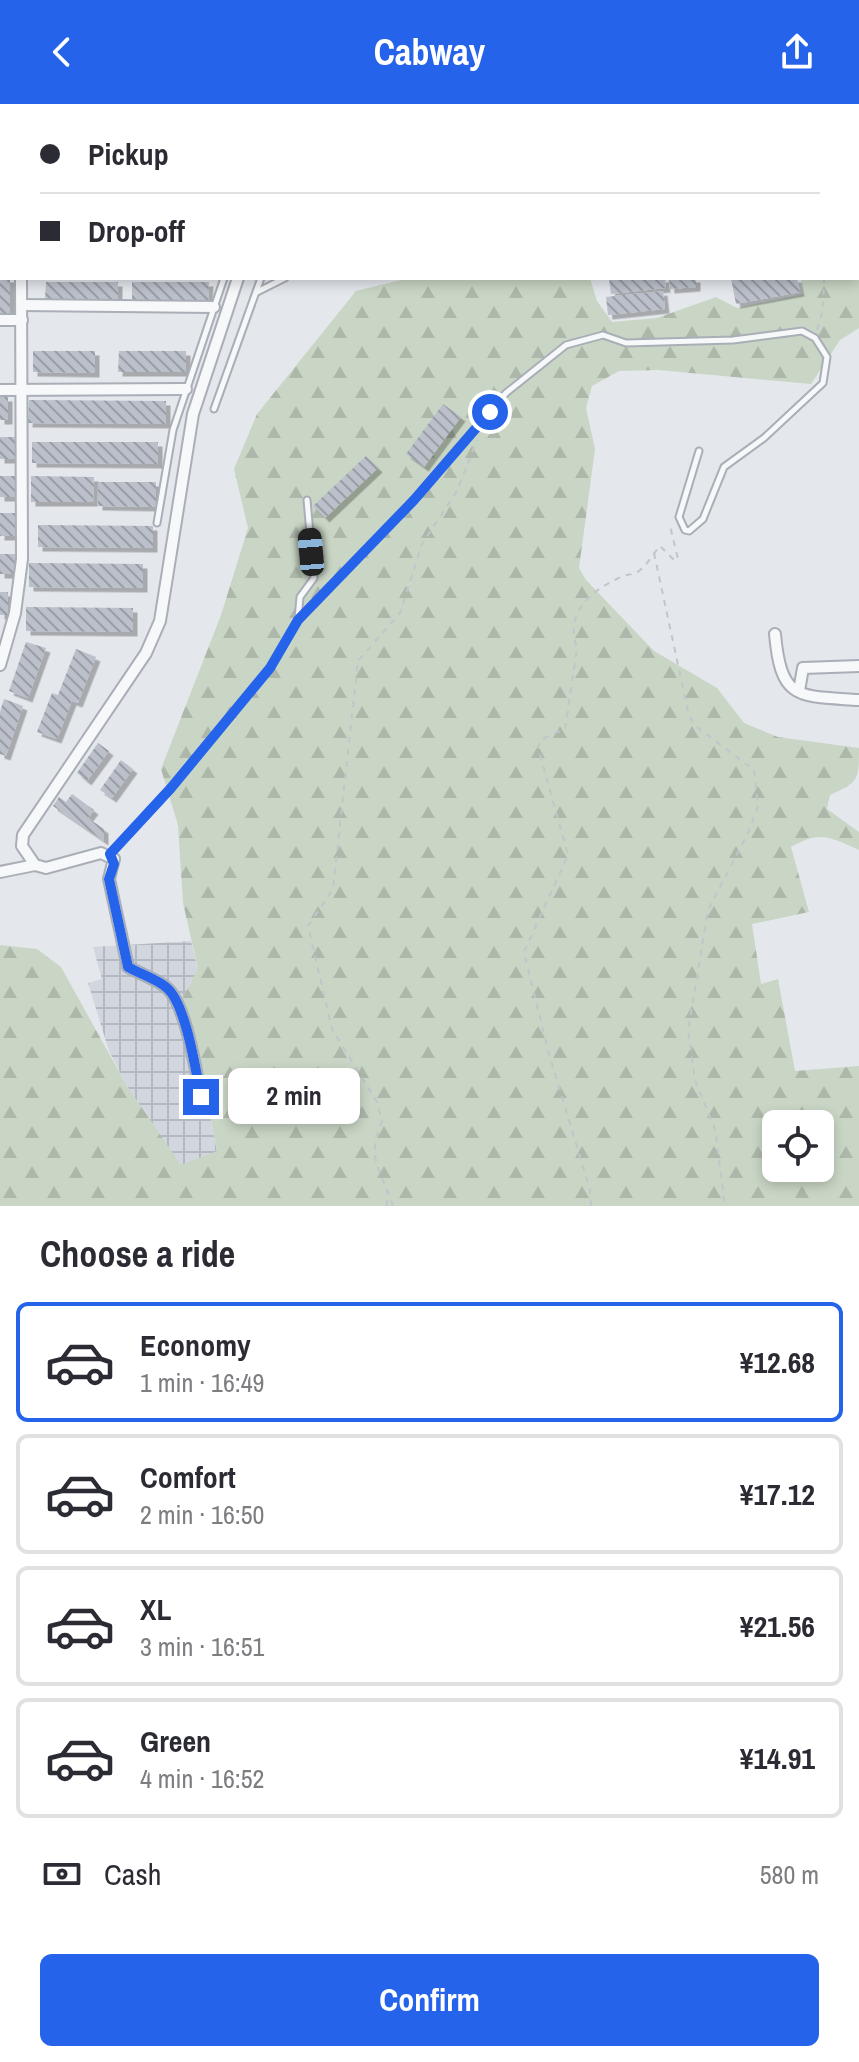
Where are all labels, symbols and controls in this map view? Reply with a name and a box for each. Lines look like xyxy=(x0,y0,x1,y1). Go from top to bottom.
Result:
text: Cabway xyxy=(374,28,485,76)
icon: back xyxy=(40,30,84,74)
icon: share xyxy=(775,30,819,74)
text: Pickup xyxy=(88,134,169,174)
text: Drop-off xyxy=(88,211,185,251)
route start xyxy=(472,394,508,430)
car xyxy=(297,527,325,577)
callout: 2 min xyxy=(229,1069,361,1125)
text: 2 min xyxy=(266,1078,322,1113)
route end xyxy=(183,1079,219,1115)
map controls xyxy=(762,1110,834,1182)
button: locate xyxy=(762,1110,834,1182)
text: Choose a ride xyxy=(40,1230,235,1278)
text: Economy xyxy=(140,1325,251,1365)
icon: car xyxy=(44,1326,116,1398)
text: ¥12.68 xyxy=(740,1342,815,1382)
text: 1 min · 16:49 xyxy=(140,1365,264,1400)
text: Comfort xyxy=(140,1457,236,1497)
icon: car xyxy=(44,1458,116,1530)
text: ¥17.12 xyxy=(740,1474,815,1514)
text: 2 min · 16:50 xyxy=(140,1497,264,1532)
text: XL xyxy=(140,1589,171,1629)
icon: car xyxy=(44,1590,116,1662)
text: ¥21.56 xyxy=(740,1606,815,1646)
text: 3 min · 16:51 xyxy=(140,1629,264,1664)
text: Green xyxy=(140,1721,211,1761)
icon: car xyxy=(44,1722,116,1794)
text: ¥14.91 xyxy=(740,1738,815,1778)
text: 4 min · 16:52 xyxy=(140,1761,264,1796)
icon: cash xyxy=(40,1852,84,1896)
text: Cash xyxy=(104,1854,161,1894)
text: 580 m xyxy=(760,1857,819,1892)
button: Confirm xyxy=(40,1954,819,2046)

